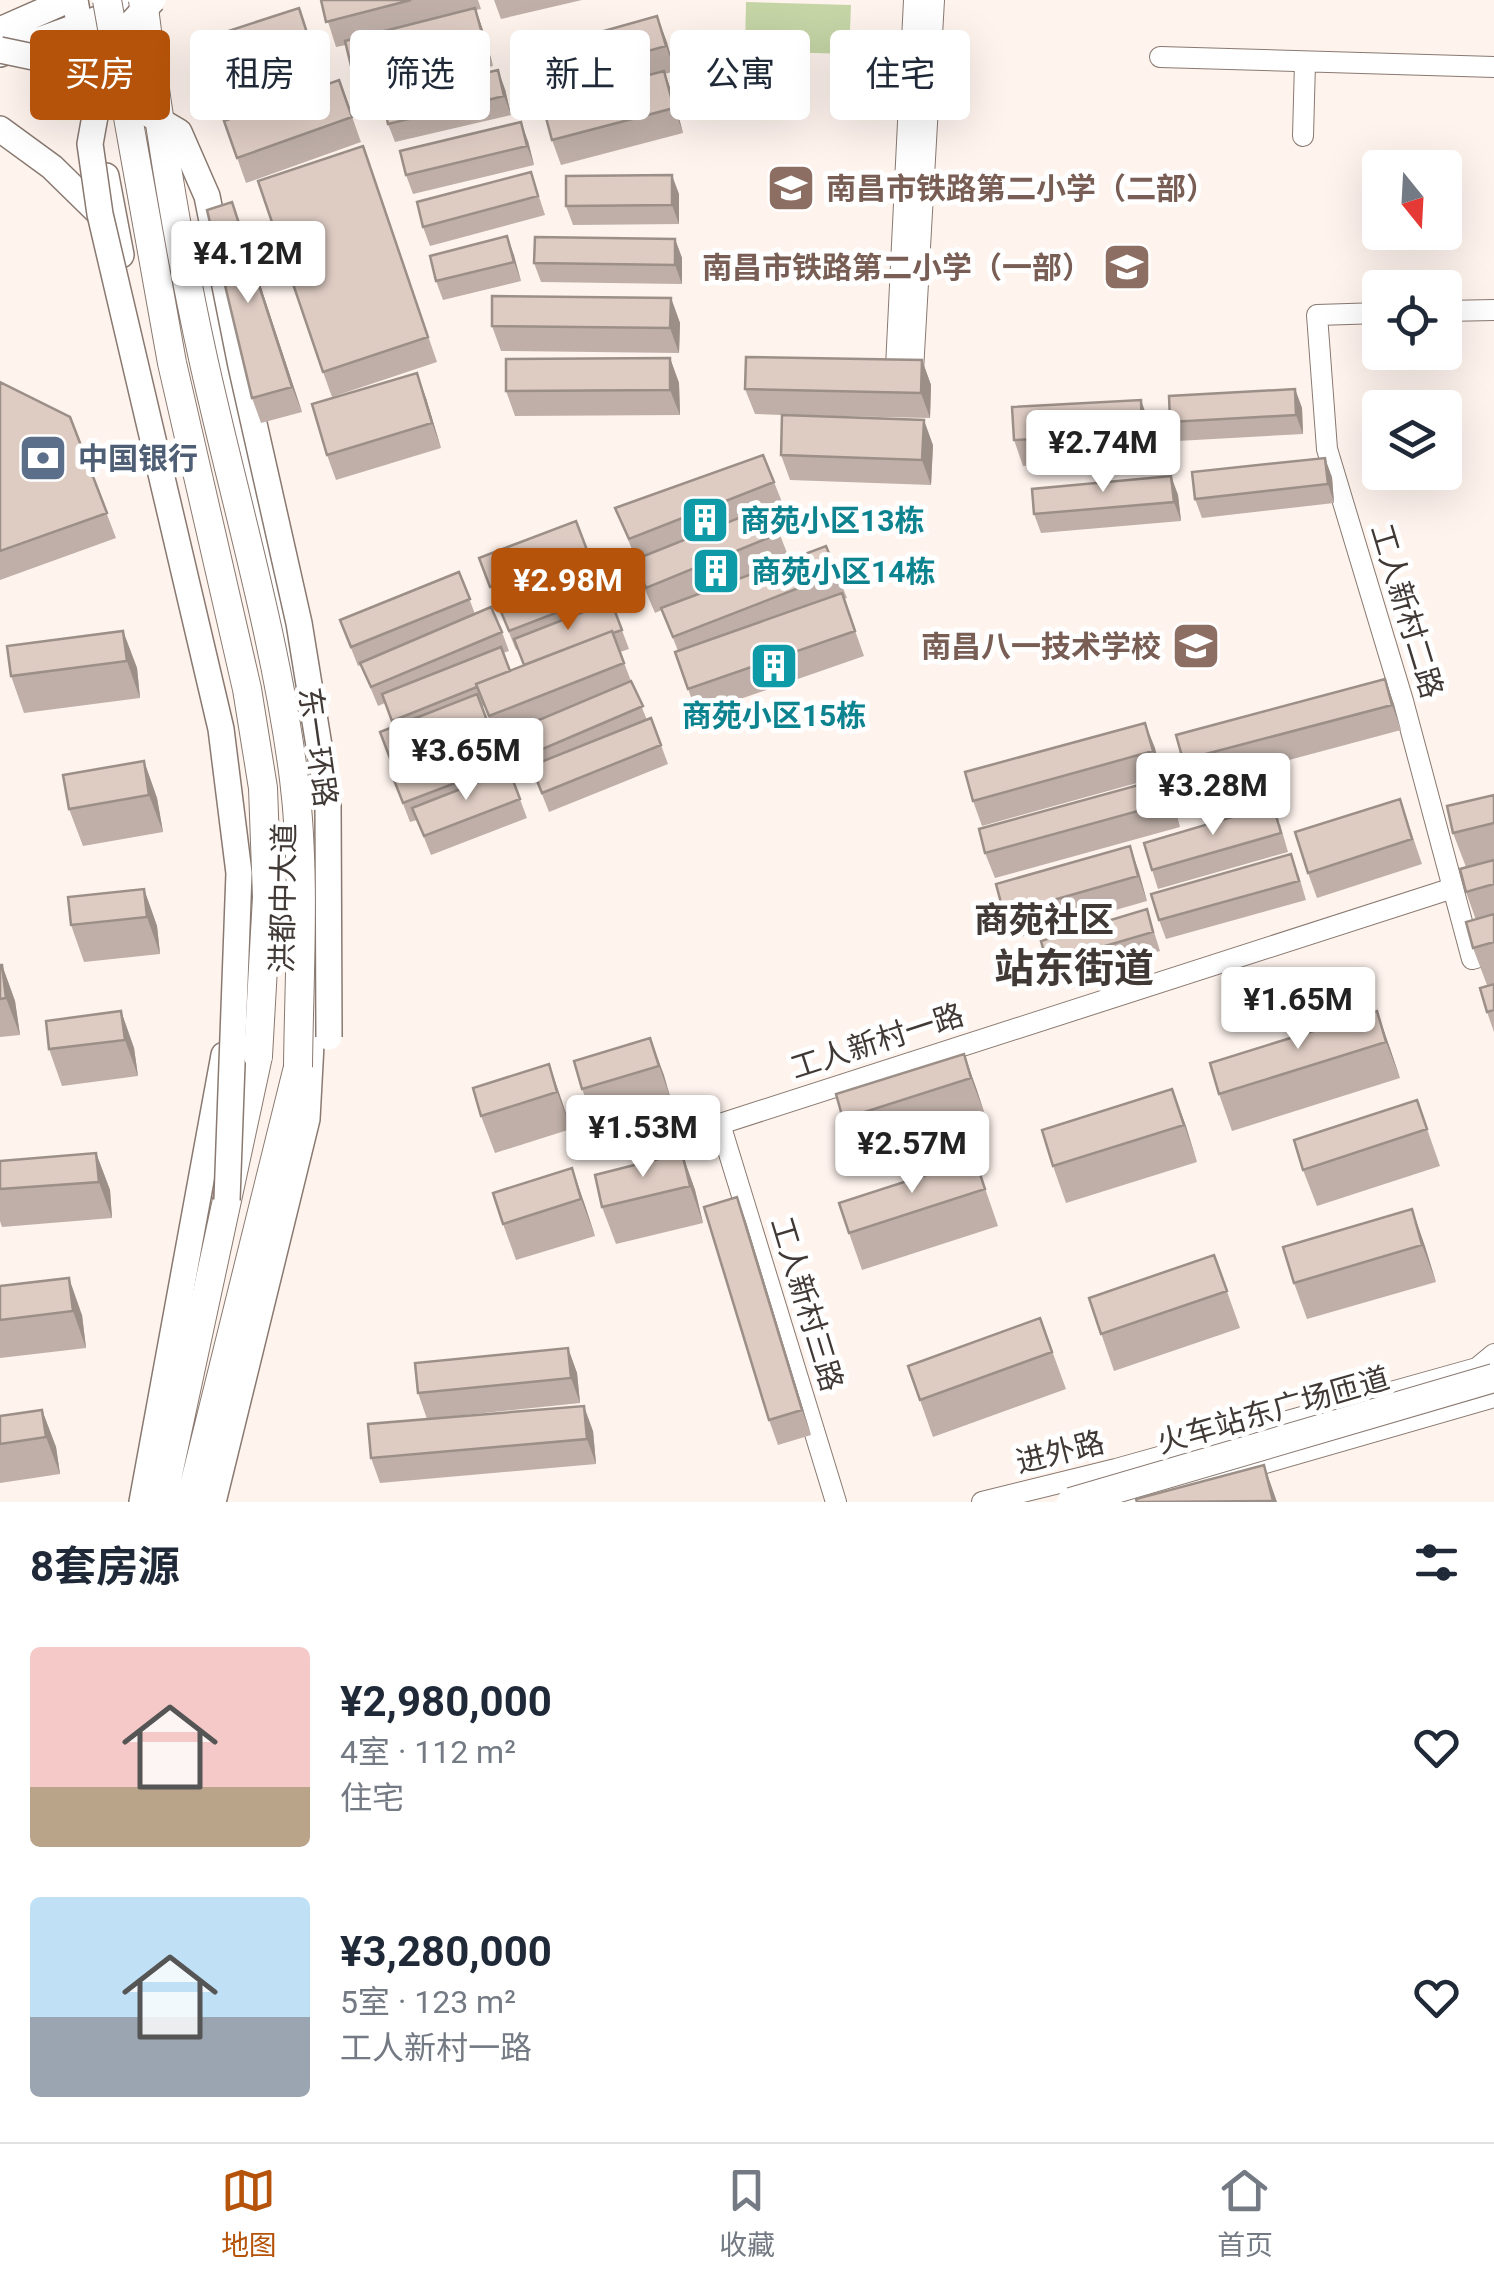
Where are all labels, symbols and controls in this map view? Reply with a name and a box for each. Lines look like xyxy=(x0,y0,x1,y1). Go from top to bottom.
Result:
chip: 买房 xyxy=(30,30,170,120)
chip: 租房 xyxy=(190,30,330,120)
chip: 筛选 xyxy=(350,30,490,120)
chip: 新上 xyxy=(510,30,650,120)
chip: 公寓 xyxy=(670,30,810,120)
chip: 住宅 xyxy=(830,30,970,120)
north arrow xyxy=(1362,150,1462,250)
map controls xyxy=(1362,150,1462,490)
school or university icon: 南昌市铁路第二小学（二部） xyxy=(765,162,817,214)
place label: 南昌市铁路第二小学（二部） xyxy=(826,171,1216,206)
pin: ¥4.12M xyxy=(167,221,329,306)
text: ¥4.12M xyxy=(193,234,303,272)
school or university icon: 南昌市铁路第二小学（一部） xyxy=(1101,241,1153,293)
place label: 南昌市铁路第二小学（一部） xyxy=(702,250,1092,285)
button: locate xyxy=(1362,270,1462,370)
button: layers xyxy=(1362,390,1462,490)
pin: ¥2.74M xyxy=(1022,410,1184,495)
text: ¥2.74M xyxy=(1048,423,1158,461)
bank icon: 中国银行 xyxy=(17,432,69,484)
place label: 中国银行 xyxy=(78,441,198,476)
building icon: 商苑小区13栋 xyxy=(679,494,731,546)
place label: 商苑小区13栋 xyxy=(740,503,924,538)
street label: 工人新村二路 xyxy=(1364,520,1450,702)
building icon: 商苑小区14栋 xyxy=(690,545,742,597)
pin: ¥2.98M xyxy=(487,548,649,633)
place label: 商苑小区14栋 xyxy=(751,554,935,589)
text: ¥2.98M xyxy=(513,561,623,599)
school or university icon: 南昌八一技术学校 xyxy=(1170,620,1222,672)
place label: 南昌八一技术学校 xyxy=(921,629,1161,664)
building icon: 商苑小区15栋 xyxy=(748,640,800,692)
street label: 东一环路 xyxy=(292,685,344,809)
place label: 商苑小区15栋 xyxy=(682,698,866,733)
pin: ¥3.65M xyxy=(385,718,547,803)
text: ¥3.65M xyxy=(411,731,521,769)
pin: ¥3.28M xyxy=(1132,753,1294,838)
text: ¥3.28M xyxy=(1158,766,1268,804)
street label: 洪都中大道 xyxy=(264,823,302,973)
district label: 商苑社区 xyxy=(974,900,1114,941)
district label: 站东街道 xyxy=(994,945,1154,992)
pin: ¥1.65M xyxy=(1217,967,1379,1052)
text: ¥1.65M xyxy=(1243,980,1353,1018)
street label: 工人新村一路 xyxy=(786,997,968,1085)
pin: ¥1.53M xyxy=(562,1095,724,1180)
text: ¥1.53M xyxy=(588,1108,698,1146)
pin: ¥2.57M xyxy=(831,1111,993,1196)
text: ¥2.57M xyxy=(857,1124,967,1162)
street label: 工人新村三路 xyxy=(764,1213,850,1395)
street label: 火车站东广场匝道 xyxy=(1153,1360,1393,1460)
street label: 进外路 xyxy=(1012,1424,1108,1480)
icon: filters xyxy=(1409,1535,1464,1590)
text: 8套房源 xyxy=(30,1542,180,1591)
text: ¥2,980,000 xyxy=(340,1677,552,1726)
icon: home xyxy=(110,1687,230,1807)
icon: heart xyxy=(1409,1720,1464,1775)
text: 4室 · 112 m² xyxy=(340,1733,516,1771)
text: 住宅 xyxy=(340,1779,404,1817)
text: ¥3,280,000 xyxy=(340,1927,552,1976)
icon: home xyxy=(110,1937,230,2057)
icon: heart xyxy=(1409,1970,1464,2025)
text: 5室 · 123 m² xyxy=(340,1983,516,2021)
text: 工人新村一路 xyxy=(340,2029,532,2067)
tab: 地图 xyxy=(221,2163,277,2263)
tab: 收藏 xyxy=(719,2163,775,2263)
tab: 首页 xyxy=(1217,2163,1273,2263)

